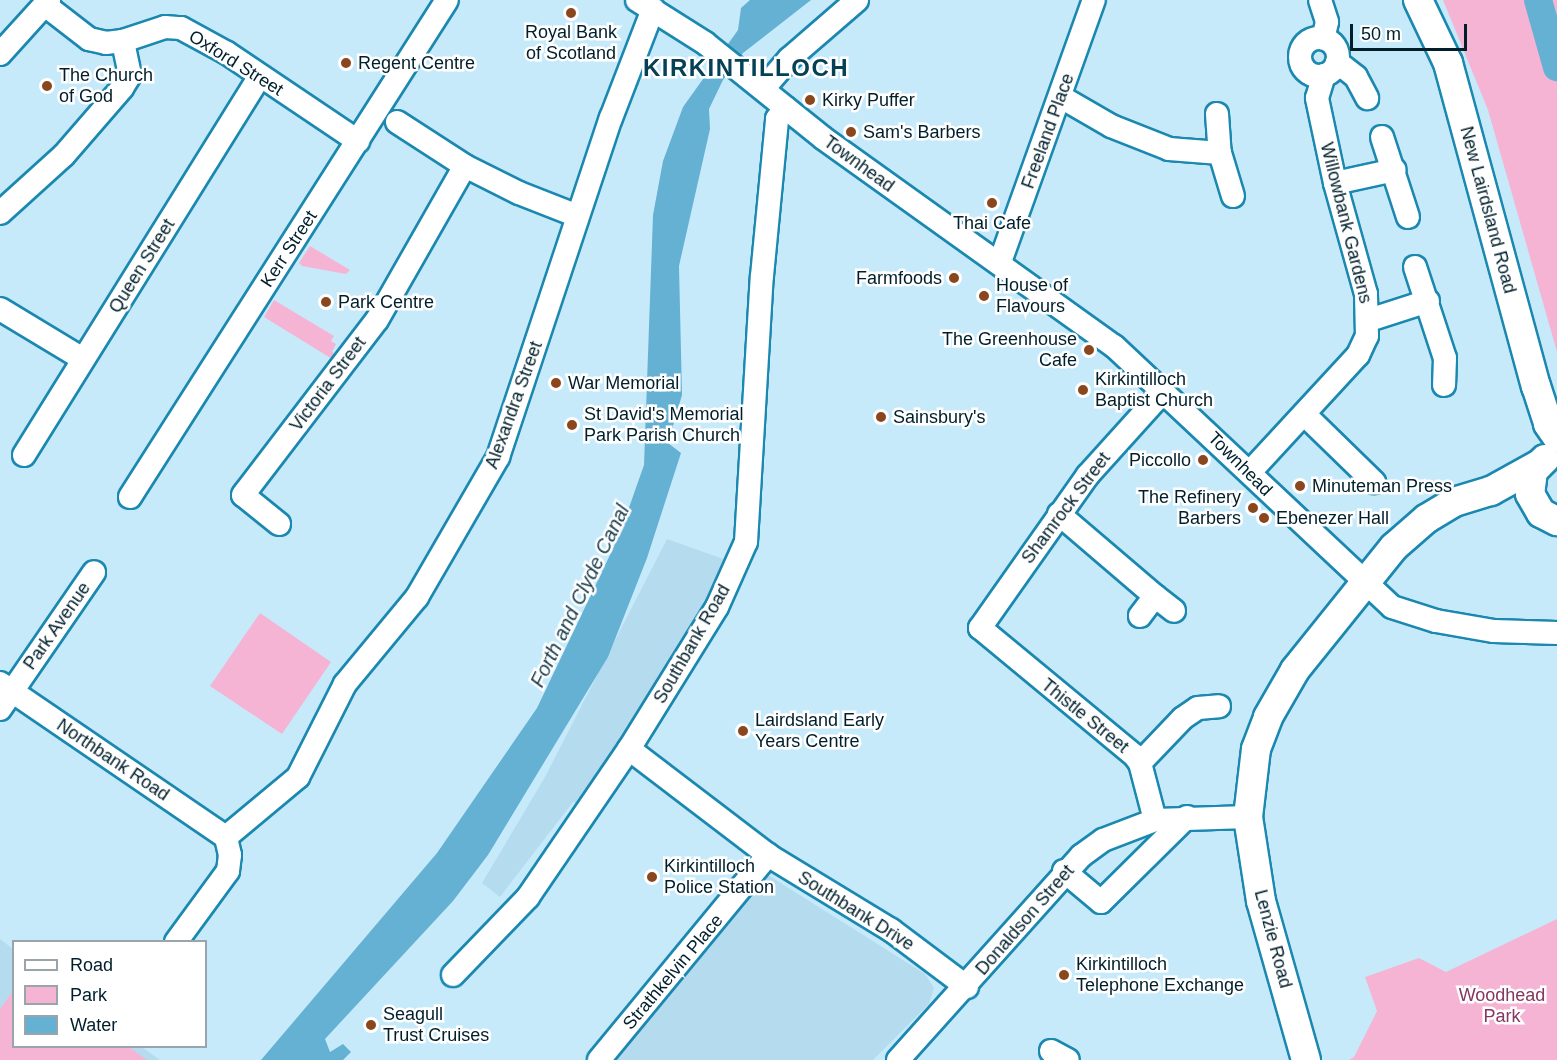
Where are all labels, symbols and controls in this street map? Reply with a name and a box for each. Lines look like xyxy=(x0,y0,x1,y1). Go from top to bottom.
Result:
marker: Royal Bank of Scotland xyxy=(564,6,578,20)
scale bar xyxy=(1353,12,1470,50)
place label: Royal Bank of Scotland xyxy=(525,22,617,64)
text: 50 m xyxy=(1361,24,1401,44)
street label: Oxford Street xyxy=(185,25,287,101)
place label: Regent Centre xyxy=(358,52,475,74)
district label: KIRKINTILLOCH xyxy=(643,54,849,82)
marker: Regent Centre xyxy=(339,56,353,70)
place label: The Church of God xyxy=(59,65,153,107)
street label: Freeland Place xyxy=(1017,70,1079,192)
marker: The Church of God xyxy=(40,79,54,93)
place label: Kirky Puffer xyxy=(822,89,915,111)
marker: Kirky Puffer xyxy=(803,93,817,107)
place label: Sam's Barbers xyxy=(863,121,980,143)
street label: New Lairdsland Road xyxy=(1455,124,1521,296)
marker: Sam's Barbers xyxy=(844,125,858,139)
street label: Townhead xyxy=(819,131,899,197)
street label: Willowbank Gardens xyxy=(1316,140,1376,306)
marker: Thai Cafe xyxy=(985,196,999,210)
street label: Kerr Street xyxy=(256,207,322,291)
place label: Thai Cafe xyxy=(953,212,1031,234)
street label: Queen Street xyxy=(104,215,180,317)
place label: Farmfoods xyxy=(856,267,942,289)
marker: Farmfoods xyxy=(947,271,961,285)
place label: House of Flavours xyxy=(996,275,1068,318)
marker: House of Flavours xyxy=(977,289,991,303)
place label: Park Centre xyxy=(338,291,434,313)
marker: Park Centre xyxy=(319,295,333,309)
place label: The Greenhouse Cafe xyxy=(942,329,1077,372)
street label: Victoria Street xyxy=(285,332,371,436)
street label: Alexandra Street xyxy=(481,338,547,472)
marker: The Greenhouse Cafe xyxy=(1082,343,1096,357)
place label: Kirkintilloch Baptist Church xyxy=(1095,369,1213,412)
place label: War Memorial xyxy=(568,372,679,394)
marker: War Memorial xyxy=(549,376,563,390)
marker: Kirkintilloch Baptist Church xyxy=(1076,383,1090,397)
place label: St David's Memorial Park Parish Church xyxy=(584,404,743,446)
place label: Sainsbury's xyxy=(893,406,985,428)
marker: Sainsbury's xyxy=(874,410,888,424)
marker: St David's Memorial Park Parish Church xyxy=(565,418,579,432)
street label: Townhead xyxy=(1203,427,1277,501)
street label: Shamrock Street xyxy=(1017,448,1115,568)
place label: Piccollo xyxy=(1129,449,1191,471)
marker: Piccollo xyxy=(1196,453,1210,467)
place label: Minuteman Press xyxy=(1312,475,1452,497)
marker: Minuteman Press xyxy=(1293,479,1307,493)
place label: The Refinery Barbers xyxy=(1138,487,1241,530)
water label: Forth and Clyde Canal xyxy=(525,501,635,691)
marker: The Refinery Barbers xyxy=(1246,501,1260,515)
place label: Ebenezer Hall xyxy=(1276,507,1389,529)
marker: Ebenezer Hall xyxy=(1257,511,1271,525)
street label: Park Avenue xyxy=(19,578,95,674)
street label: Southbank Road xyxy=(649,581,735,707)
street label: Thistle Street xyxy=(1037,674,1133,758)
place label: Lairdsland Early Years Centre xyxy=(755,710,884,752)
street label: Northbank Road xyxy=(53,714,173,806)
marker: Lairdsland Early Years Centre xyxy=(736,724,750,738)
place label: Kirkintilloch Police Station xyxy=(664,856,774,898)
street label: Donaldson Street xyxy=(971,860,1079,980)
street label: Southbank Drive xyxy=(794,867,918,955)
marker: Kirkintilloch Police Station xyxy=(645,870,659,884)
street label: Lenzie Road xyxy=(1249,887,1297,991)
street label: Strathkelvin Place xyxy=(618,910,728,1034)
legend xyxy=(12,940,207,1048)
place label: Kirkintilloch Telephone Exchange xyxy=(1076,954,1244,996)
text: Road xyxy=(70,955,113,975)
marker: Kirkintilloch Telephone Exchange xyxy=(1057,968,1071,982)
text: Park xyxy=(70,985,107,1005)
park label: Woodhead Park xyxy=(1459,985,1545,1028)
place label: Seagull Trust Cruises xyxy=(383,1004,489,1046)
text: Water xyxy=(70,1015,117,1035)
marker: Seagull Trust Cruises xyxy=(364,1018,378,1032)

